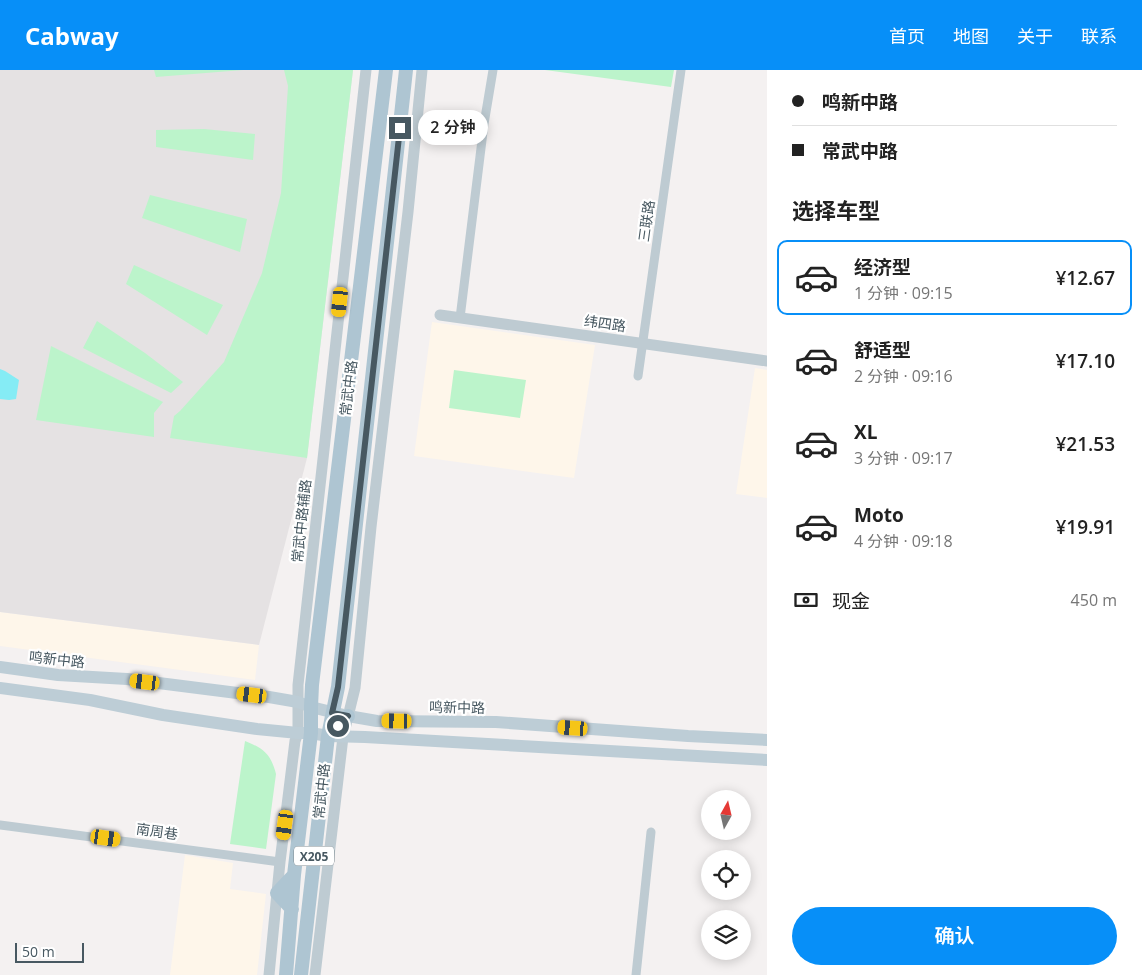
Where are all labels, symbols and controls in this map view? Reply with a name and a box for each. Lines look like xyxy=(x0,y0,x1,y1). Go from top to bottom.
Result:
text: Cabway xyxy=(25,19,119,52)
text: 首页 xyxy=(889,24,925,48)
text: 地图 xyxy=(953,24,989,48)
text: 关于 xyxy=(1017,24,1053,48)
text: 联系 xyxy=(1081,24,1117,48)
text: 鸣新中路 xyxy=(822,89,898,115)
callout: 2 分钟 xyxy=(418,110,488,146)
text: 2 分钟 xyxy=(430,116,476,138)
route end xyxy=(389,117,411,139)
text: 常武中路 xyxy=(822,138,898,164)
text: 选择车型 xyxy=(792,195,880,225)
street label: 三联路 xyxy=(634,199,658,243)
text: 经济型 xyxy=(854,254,911,280)
icon: car xyxy=(794,255,839,300)
text: ¥12.67 xyxy=(1055,265,1115,291)
text: 1 分钟 · 09:15 xyxy=(854,282,953,304)
car xyxy=(330,286,349,318)
street label: 纬四路 xyxy=(583,311,627,335)
text: 舒适型 xyxy=(854,337,911,363)
icon: car xyxy=(794,338,839,383)
text: ¥17.10 xyxy=(1055,348,1115,374)
street label: 常武中路 xyxy=(335,359,361,417)
text: 2 分钟 · 09:16 xyxy=(854,365,953,387)
text: XL xyxy=(854,419,877,445)
icon: car xyxy=(794,421,839,466)
text: ¥21.53 xyxy=(1055,431,1115,457)
text: 3 分钟 · 09:17 xyxy=(854,447,953,469)
street label: 常武中路辅路 xyxy=(287,478,315,564)
text: Moto xyxy=(854,502,904,528)
icon: car xyxy=(794,504,839,549)
text: ¥19.91 xyxy=(1055,514,1115,540)
text: 4 分钟 · 09:18 xyxy=(854,530,953,552)
icon: cash xyxy=(792,586,820,614)
text: 现金 xyxy=(832,588,870,614)
text: 450 m xyxy=(1071,589,1117,611)
street label: 鸣新中路 xyxy=(28,647,86,671)
car xyxy=(129,673,160,691)
car xyxy=(236,686,267,704)
street label: 鸣新中路 xyxy=(429,697,485,717)
car xyxy=(381,713,412,729)
route start xyxy=(327,715,349,737)
car xyxy=(557,719,588,737)
street label: 常武中路 xyxy=(309,762,333,820)
north arrow xyxy=(701,790,751,840)
map controls xyxy=(701,790,751,960)
car xyxy=(275,809,294,841)
street label: 南周巷 xyxy=(135,819,179,843)
car xyxy=(90,828,121,848)
road number: X205 xyxy=(294,846,334,866)
button: locate xyxy=(701,850,751,900)
button: 确认 xyxy=(792,907,1117,965)
button: layers xyxy=(701,910,751,960)
scale bar xyxy=(15,940,84,963)
text: 50 m xyxy=(22,942,55,961)

